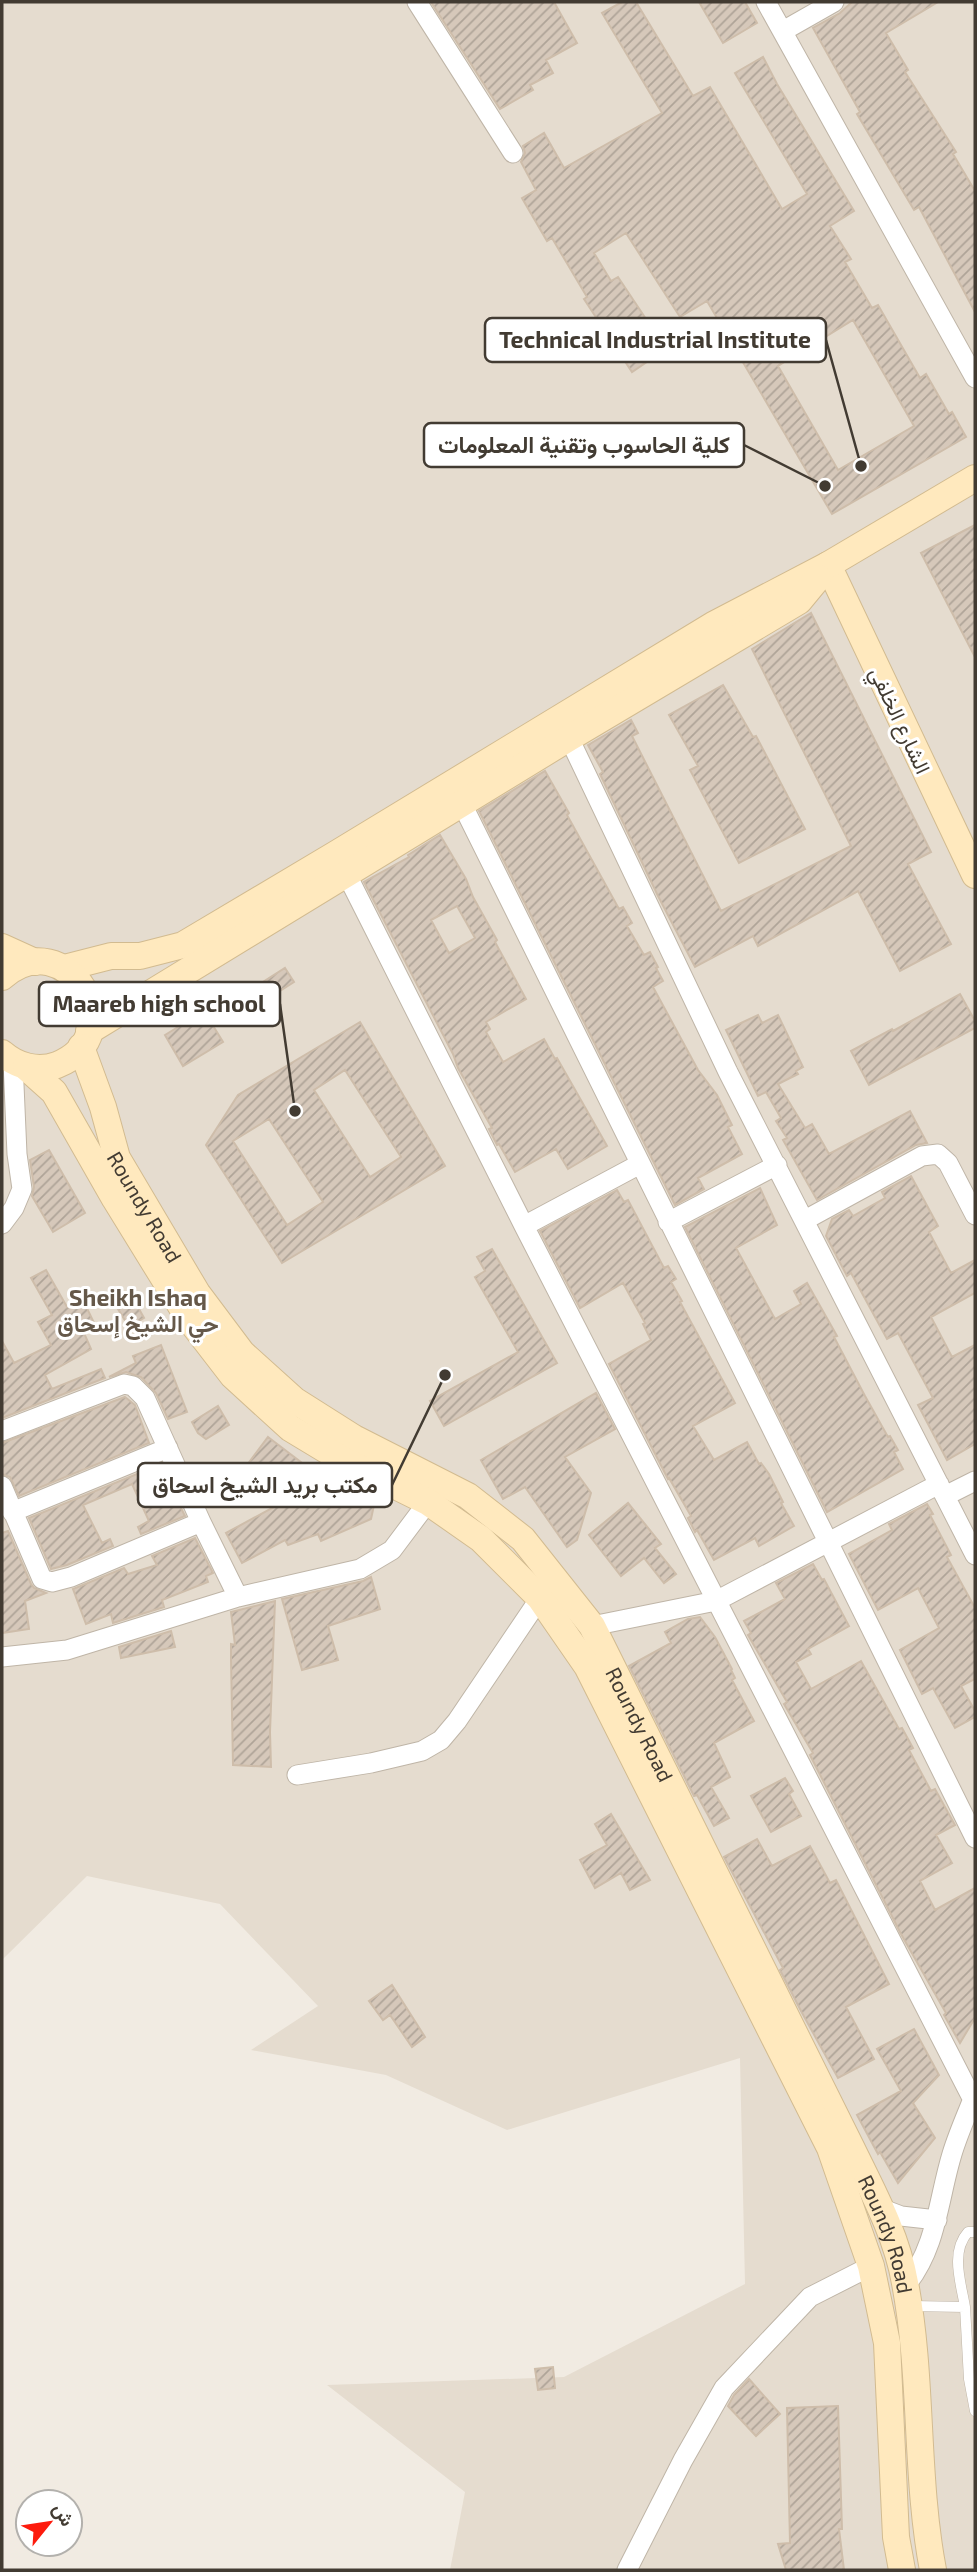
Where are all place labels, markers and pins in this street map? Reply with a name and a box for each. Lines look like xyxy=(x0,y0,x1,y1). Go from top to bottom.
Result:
callout: Technical Industrial Institute xyxy=(485,318,826,362)
callout: كلية الحاسوب وتقنية المعلومات xyxy=(424,423,744,467)
callout: Maareb high school xyxy=(39,982,280,1026)
callout: مكتب بريد الشيخ اسحاق xyxy=(138,1463,392,1507)

